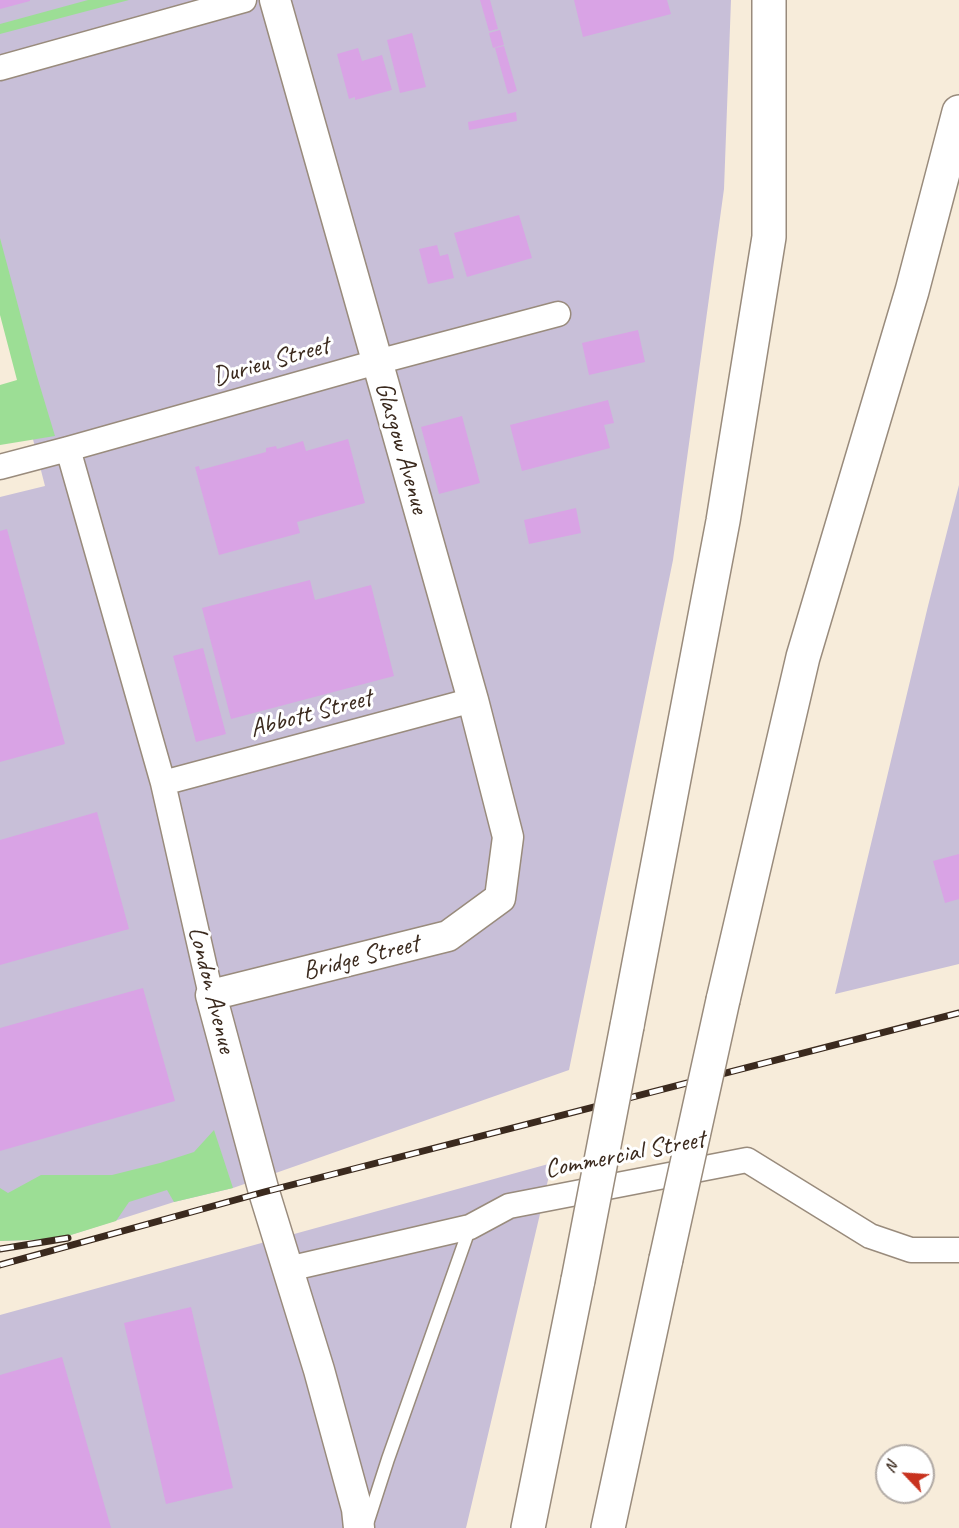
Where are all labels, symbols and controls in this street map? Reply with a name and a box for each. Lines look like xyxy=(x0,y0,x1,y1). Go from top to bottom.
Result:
street label: Durieu Street xyxy=(209,330,333,394)
street label: Glasgow Avenue xyxy=(367,379,435,517)
street label: Abbott Street xyxy=(247,683,375,745)
street label: London Avenue xyxy=(180,924,242,1056)
street label: Bridge Street xyxy=(300,929,422,987)
street label: Commercial Street xyxy=(542,1124,708,1186)
north arrow xyxy=(875,1444,935,1504)
text: N xyxy=(879,1459,902,1476)

